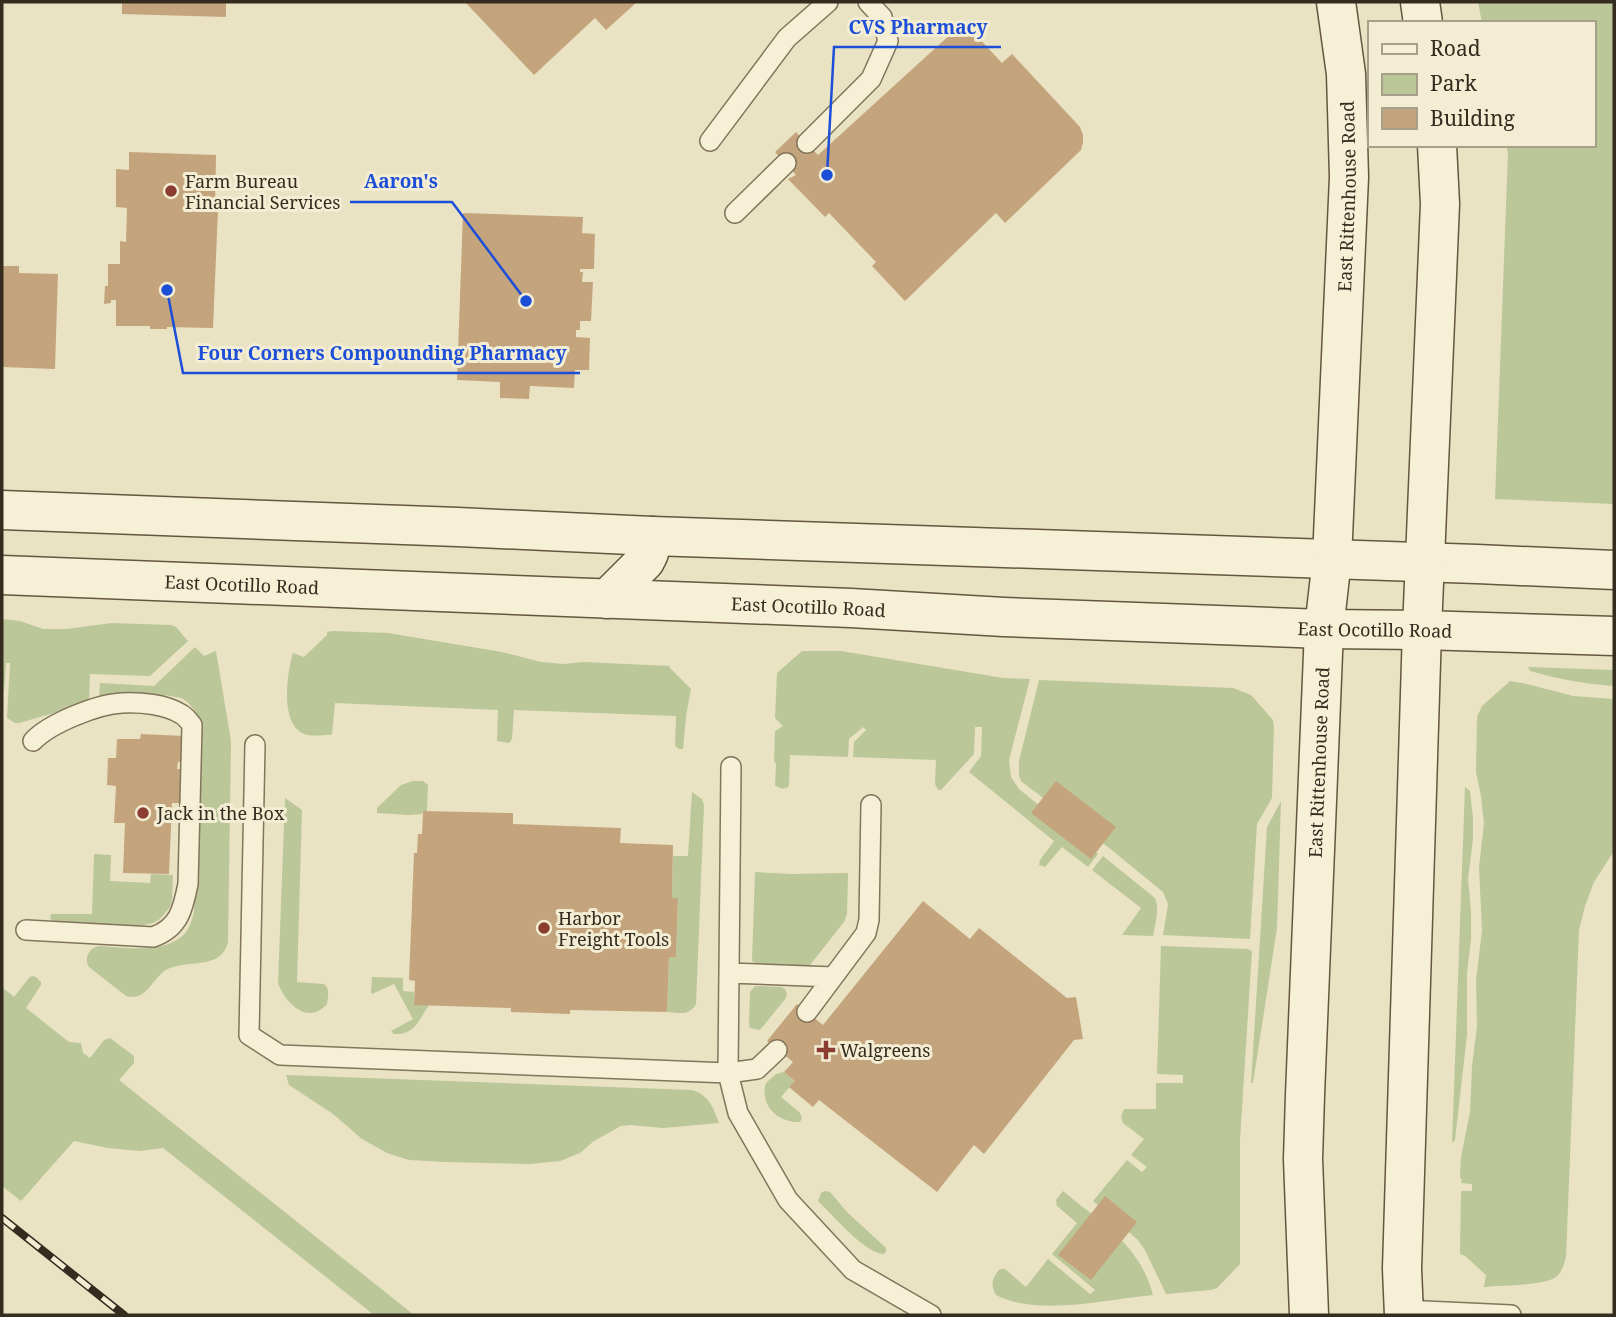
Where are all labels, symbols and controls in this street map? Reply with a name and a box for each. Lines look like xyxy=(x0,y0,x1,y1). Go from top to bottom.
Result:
callout: CVS Pharmacy xyxy=(834,7,1001,47)
text: CVS Pharmacy xyxy=(848,14,988,40)
legend xyxy=(1368,21,1595,147)
text: Road xyxy=(1430,34,1481,62)
text: Park xyxy=(1430,69,1477,97)
street label: East Rittenhouse Road xyxy=(1332,100,1361,292)
text: Building xyxy=(1430,104,1515,132)
callout: Aaron's xyxy=(350,162,452,202)
text: Aaron's xyxy=(364,168,438,194)
place label: Farm Bureau Financial Services xyxy=(185,169,340,214)
marker: Farm Bureau Financial Services xyxy=(163,183,179,199)
callout: Four Corners Compounding Pharmacy xyxy=(183,333,580,373)
text: Four Corners Compounding Pharmacy xyxy=(197,340,567,366)
street label: East Ocotillo Road xyxy=(164,569,320,599)
street label: East Ocotillo Road xyxy=(731,591,886,622)
street label: East Ocotillo Road xyxy=(1297,616,1453,643)
street label: East Rittenhouse Road xyxy=(1303,666,1334,858)
place label: Jack in the Box xyxy=(156,801,285,825)
marker: Jack in the Box xyxy=(135,805,151,821)
place label: Harbor Freight Tools xyxy=(558,906,669,951)
marker: Harbor Freight Tools xyxy=(536,920,552,936)
place label: Walgreens xyxy=(840,1038,930,1062)
marker: Walgreens xyxy=(818,1042,834,1058)

